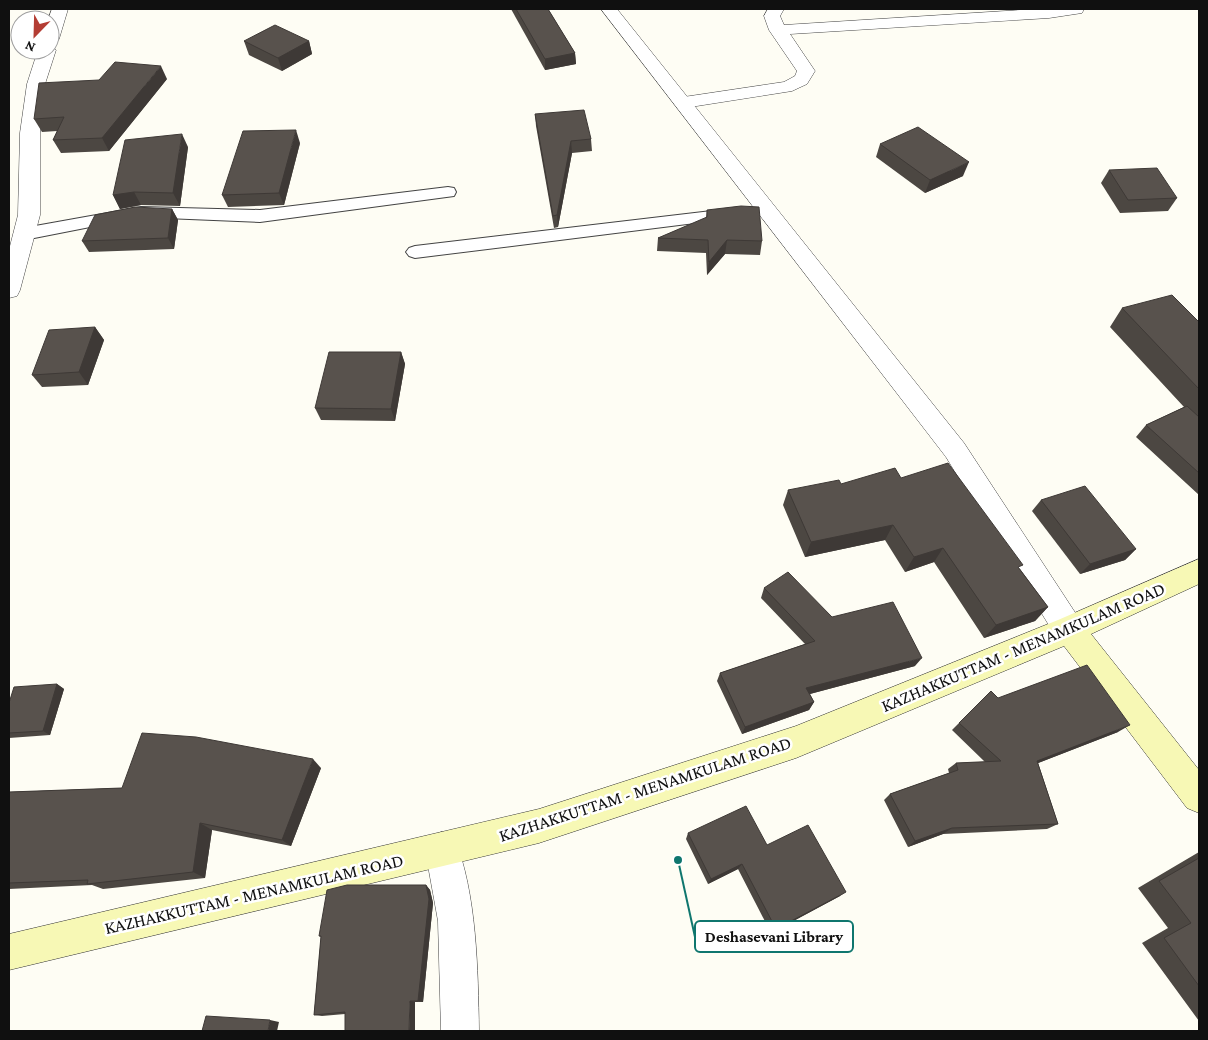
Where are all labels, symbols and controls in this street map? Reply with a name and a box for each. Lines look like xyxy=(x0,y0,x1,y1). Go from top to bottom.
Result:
north arrow xyxy=(10,10,60,60)
text: N xyxy=(22,38,37,56)
street label: KAZHAKKUTTAM - MENAMKULAM ROAD xyxy=(878,578,1168,716)
street label: KAZHAKKUTTAM - MENAMKULAM ROAD xyxy=(496,732,794,846)
street label: KAZHAKKUTTAM - MENAMKULAM ROAD xyxy=(103,850,405,938)
callout: Deshasevani Library xyxy=(695,921,853,952)
text: Deshasevani Library xyxy=(705,928,843,945)

